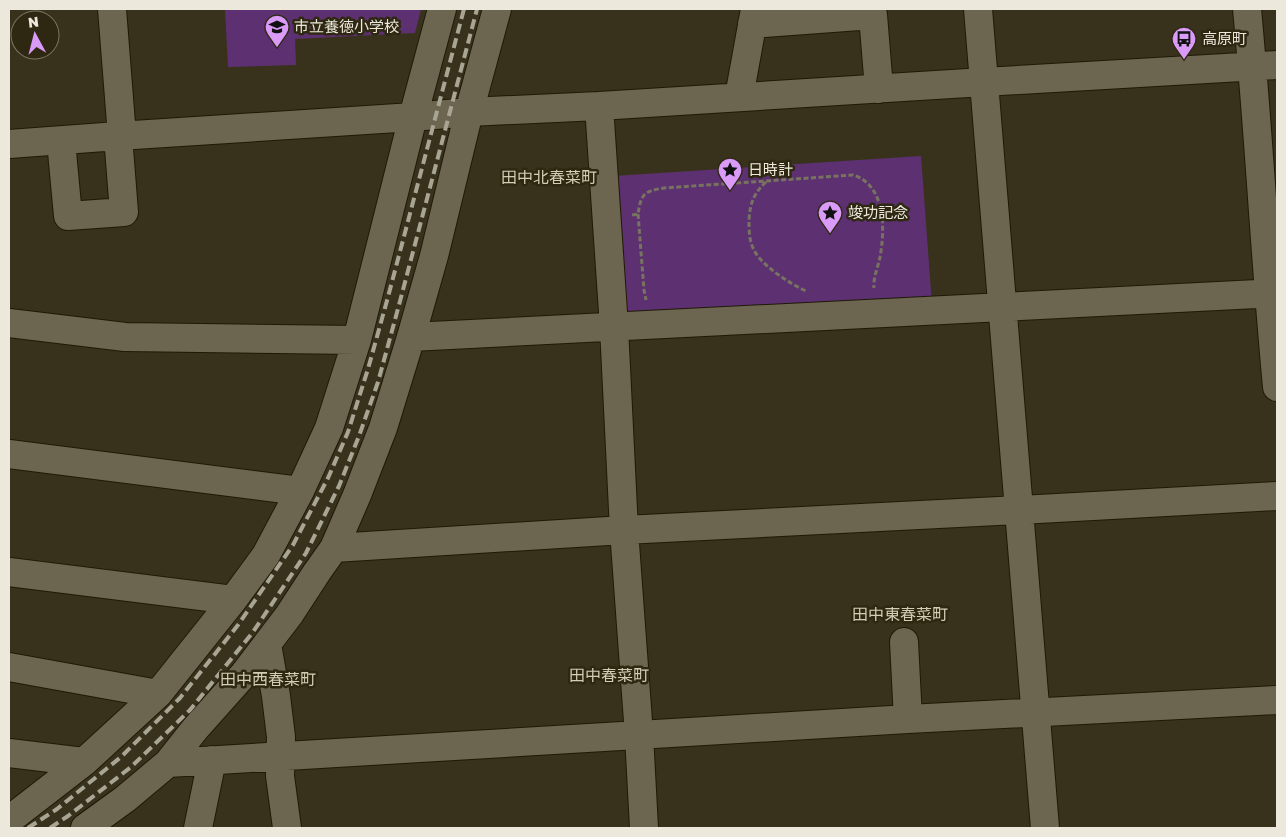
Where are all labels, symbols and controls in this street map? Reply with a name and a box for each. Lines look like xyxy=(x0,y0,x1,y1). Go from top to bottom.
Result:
north arrow xyxy=(10,10,60,60)
text: N xyxy=(27,13,40,31)
school or university icon: 市立養徳小学校 xyxy=(264,14,290,48)
place label: 市立養徳小学校 xyxy=(294,17,399,35)
bus stop icon: 高原町 xyxy=(1171,26,1197,60)
place label: 高原町 xyxy=(1202,29,1247,47)
place icon: 日時計 xyxy=(717,157,743,191)
place label: 日時計 xyxy=(748,160,793,178)
district label: 田中北春菜町 xyxy=(501,167,597,187)
place icon: 竣功記念 xyxy=(817,200,843,234)
place label: 竣功記念 xyxy=(848,203,908,221)
district label: 田中東春菜町 xyxy=(852,604,948,624)
district label: 田中春菜町 xyxy=(569,665,649,685)
district label: 田中西春菜町 xyxy=(220,669,316,689)

